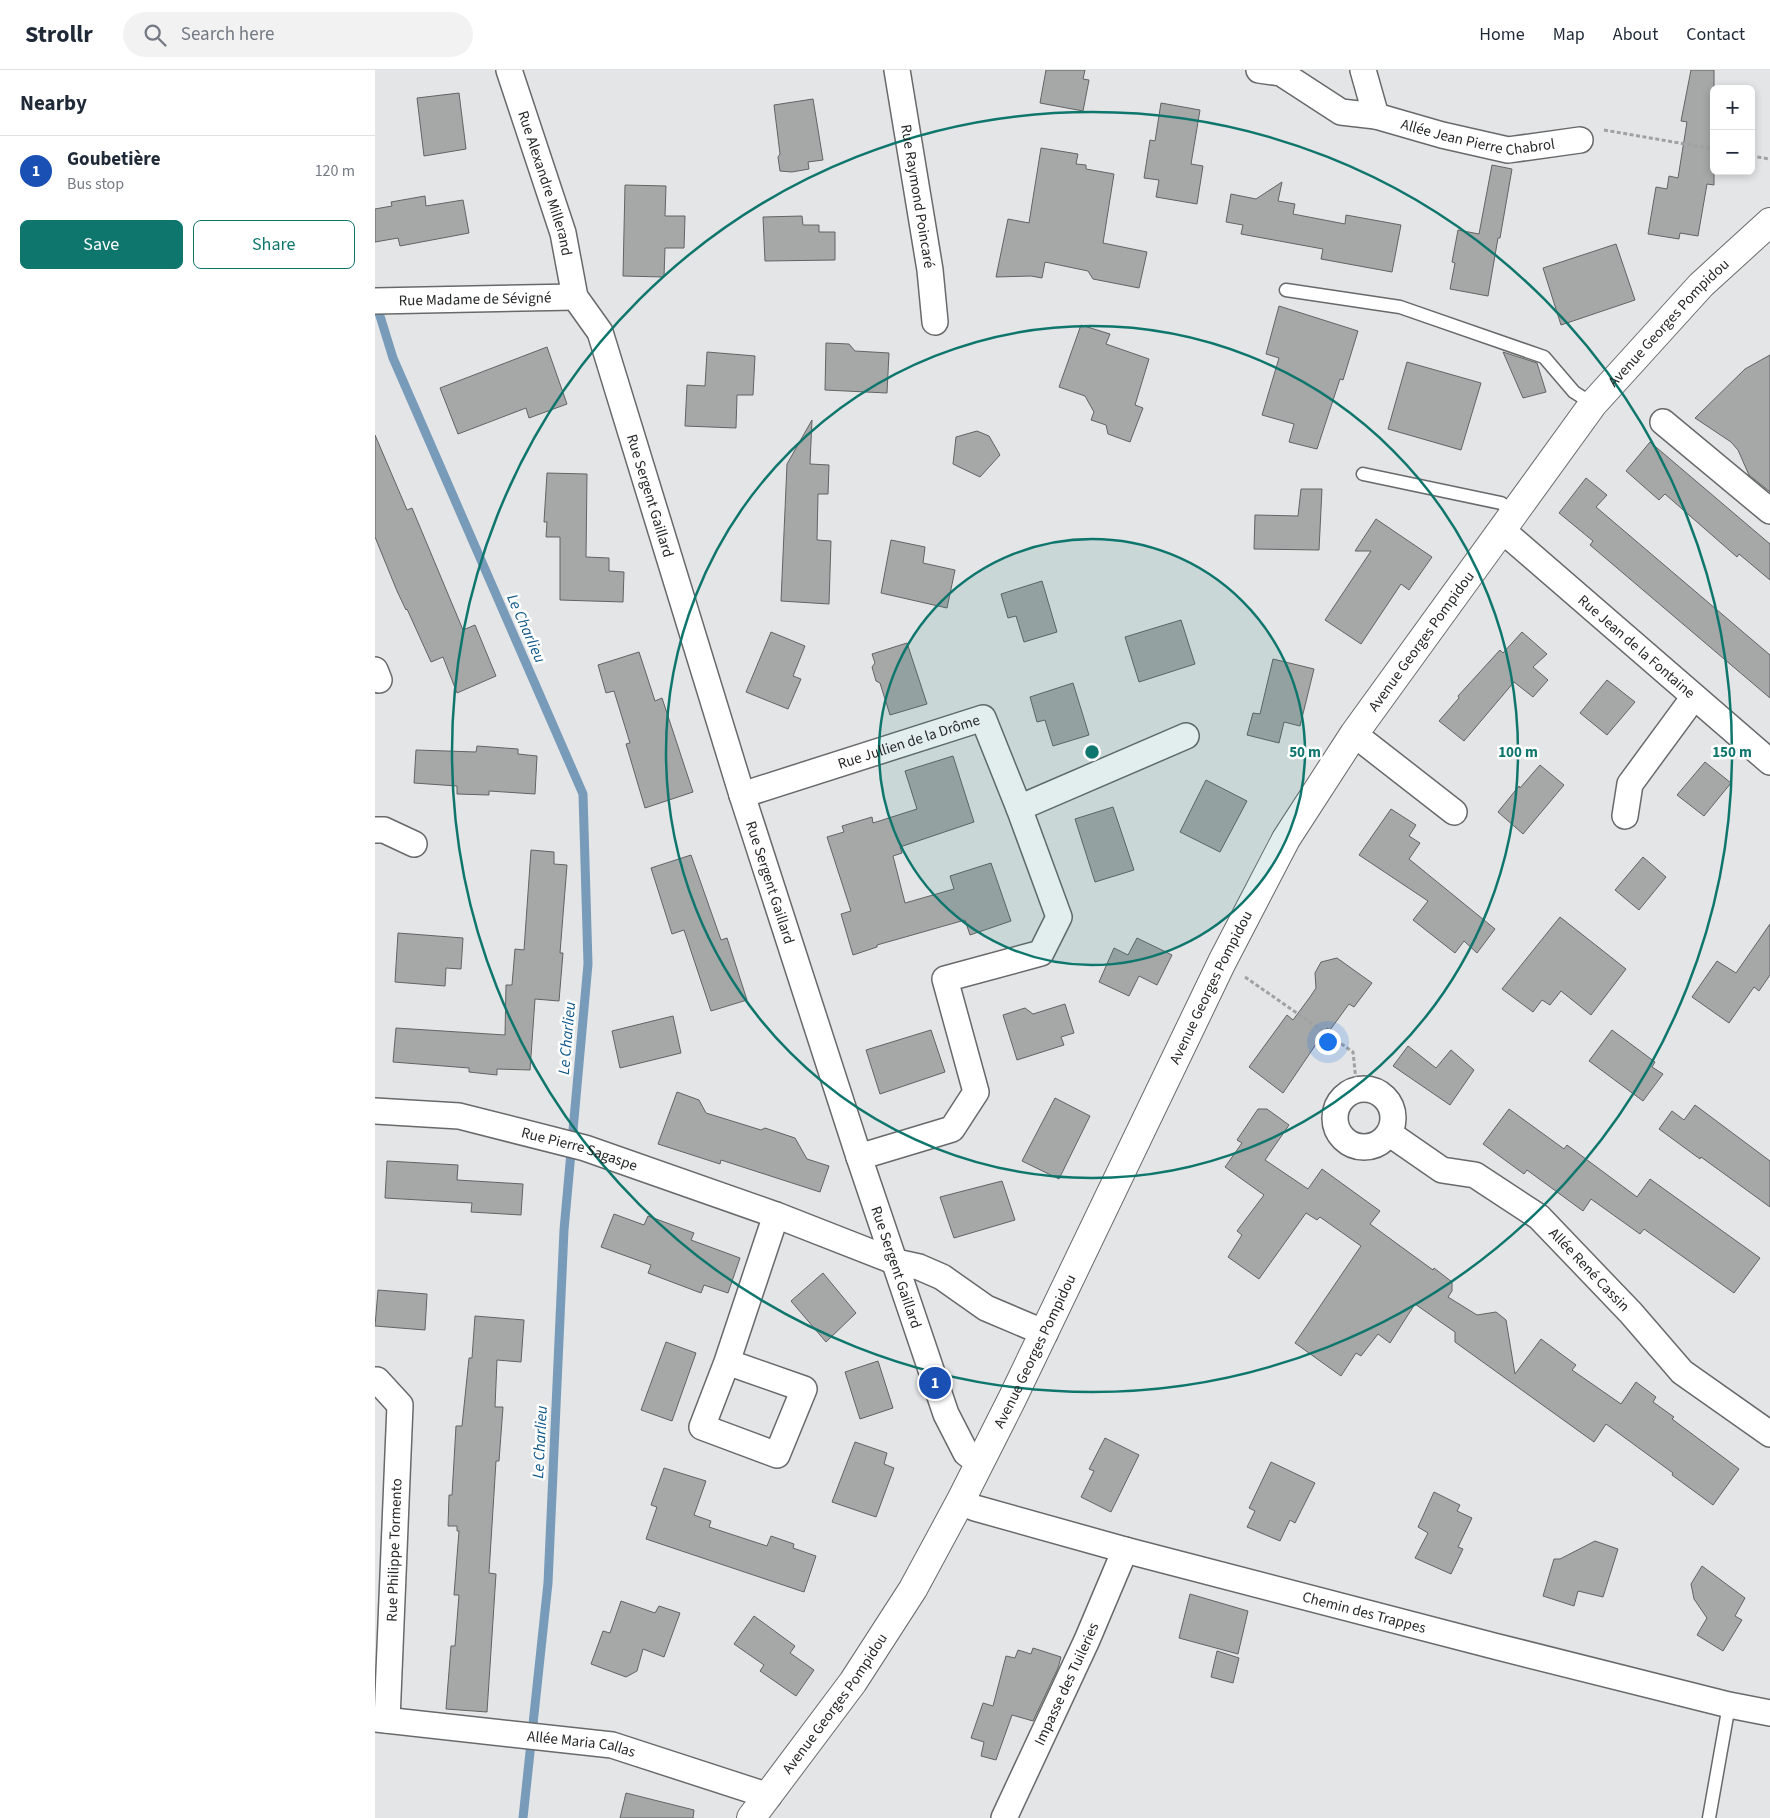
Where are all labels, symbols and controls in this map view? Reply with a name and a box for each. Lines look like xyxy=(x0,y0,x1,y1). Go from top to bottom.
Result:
search box xyxy=(123,12,473,57)
text: Strollr xyxy=(25,17,93,52)
icon: search xyxy=(141,21,169,49)
text: Search here xyxy=(181,21,274,48)
text: Home xyxy=(1479,22,1525,47)
text: Map xyxy=(1553,22,1585,47)
text: About xyxy=(1613,22,1658,47)
text: Contact xyxy=(1686,22,1745,47)
map controls xyxy=(1710,85,1755,175)
button: + xyxy=(1710,85,1755,130)
text: Nearby xyxy=(20,88,87,118)
street label: Rue Alexandre Millerand xyxy=(512,108,577,258)
street label: Allée Jean Pierre Chabrol xyxy=(1398,114,1556,161)
street label: Rue Raymond Poincaré xyxy=(895,123,940,270)
button: − xyxy=(1710,130,1755,175)
text: Goubetière xyxy=(67,146,161,173)
text: 1 xyxy=(32,160,40,182)
text: 120 m xyxy=(315,160,355,182)
text: Bus stop xyxy=(67,173,124,195)
button: Save xyxy=(20,220,183,269)
button: Share xyxy=(193,220,355,269)
street label: Avenue Georges Pompidou xyxy=(1603,254,1734,392)
street label: Rue Madame de Sévigné xyxy=(398,287,552,312)
street label: Rue Sergent Gaillard xyxy=(621,432,679,560)
street label: Avenue Georges Pompidou xyxy=(1364,567,1480,716)
street label: Rue Jean de la Fontaine xyxy=(1573,590,1699,704)
water label: Le Charlieu xyxy=(501,591,551,666)
street label: Rue Jullien de la Drôme xyxy=(835,710,983,775)
text: 50 m xyxy=(1289,742,1321,763)
text: 100 m xyxy=(1498,742,1538,763)
text: 150 m xyxy=(1712,742,1752,763)
centre of rings xyxy=(1083,743,1101,761)
street label: Rue Sergent Gaillard xyxy=(740,818,799,947)
street label: Avenue Georges Pompidou xyxy=(1164,907,1258,1068)
water label: Le Charlieu xyxy=(553,1001,581,1075)
your location xyxy=(1315,1029,1341,1055)
street label: Rue Pierre Sagaspe xyxy=(519,1122,640,1177)
street label: Rue Sergent Gaillard xyxy=(865,1203,926,1331)
street label: Allée René Cassin xyxy=(1544,1223,1634,1317)
street label: Avenue Georges Pompidou xyxy=(989,1271,1081,1432)
pin: 1 xyxy=(919,1364,951,1402)
water label: Le Charlieu xyxy=(527,1405,553,1479)
street label: Rue Philippe Tormento xyxy=(382,1478,407,1622)
street label: Chemin des Trappes xyxy=(1300,1587,1428,1639)
street label: Impasse des Tuileries xyxy=(1029,1619,1104,1749)
street label: Avenue Georges Pompidou xyxy=(778,1629,893,1779)
street label: Allée Maria Callas xyxy=(526,1726,638,1763)

